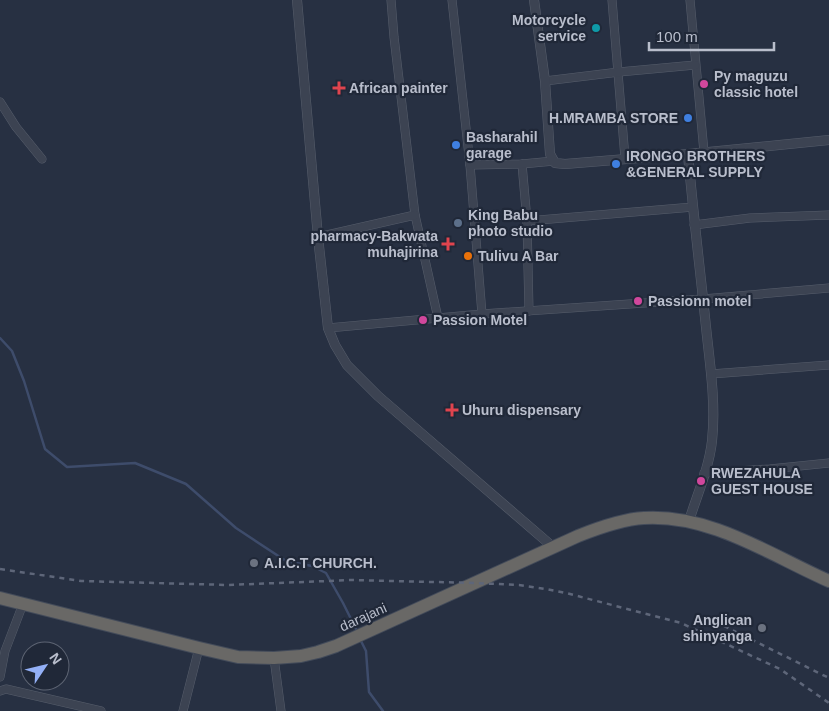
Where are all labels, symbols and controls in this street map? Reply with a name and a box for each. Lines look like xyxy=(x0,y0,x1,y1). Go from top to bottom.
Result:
place label: Motorcycle service xyxy=(512,12,586,44)
scale bar xyxy=(649,20,774,52)
marker: Motorcycle service xyxy=(590,22,602,34)
text: 100 m xyxy=(656,28,698,45)
place label: Py maguzu classic hotel xyxy=(714,68,798,100)
marker: Py maguzu classic hotel xyxy=(698,78,710,90)
place label: African painter xyxy=(349,80,448,96)
marker: African painter xyxy=(333,82,345,94)
place label: H.MRAMBA STORE xyxy=(549,110,678,126)
marker: H.MRAMBA STORE xyxy=(682,112,694,124)
place label: Basharahil garage xyxy=(466,129,538,161)
marker: Basharahil garage xyxy=(450,139,462,151)
place label: IRONGO BROTHERS &GENERAL SUPPLY xyxy=(626,148,765,180)
marker: IRONGO BROTHERS &GENERAL SUPPLY xyxy=(610,158,622,170)
place label: King Babu photo studio xyxy=(468,207,553,239)
marker: King Babu photo studio xyxy=(452,217,464,229)
place label: pharmacy-Bakwata muhajirina xyxy=(310,228,438,260)
marker: pharmacy-Bakwata muhajirina xyxy=(442,238,454,250)
place label: Tulivu A Bar xyxy=(478,248,559,264)
marker: Tulivu A Bar xyxy=(462,250,474,262)
place label: Passionn motel xyxy=(648,293,751,309)
marker: Passionn motel xyxy=(632,295,644,307)
place label: Passion Motel xyxy=(433,312,527,328)
marker: Passion Motel xyxy=(417,314,429,326)
place label: Uhuru dispensary xyxy=(462,402,581,418)
marker: Uhuru dispensary xyxy=(446,404,458,416)
place label: RWEZAHULA GUEST HOUSE xyxy=(711,465,813,497)
marker: RWEZAHULA GUEST HOUSE xyxy=(695,475,707,487)
place label: A.I.C.T CHURCH. xyxy=(264,555,377,571)
marker: A.I.C.T CHURCH. xyxy=(248,557,260,569)
street label: darajani xyxy=(337,600,389,634)
place label: Anglican shinyanga xyxy=(683,612,752,644)
marker: Anglican shinyanga xyxy=(756,622,768,634)
north arrow xyxy=(20,641,70,691)
text: N xyxy=(46,650,65,667)

